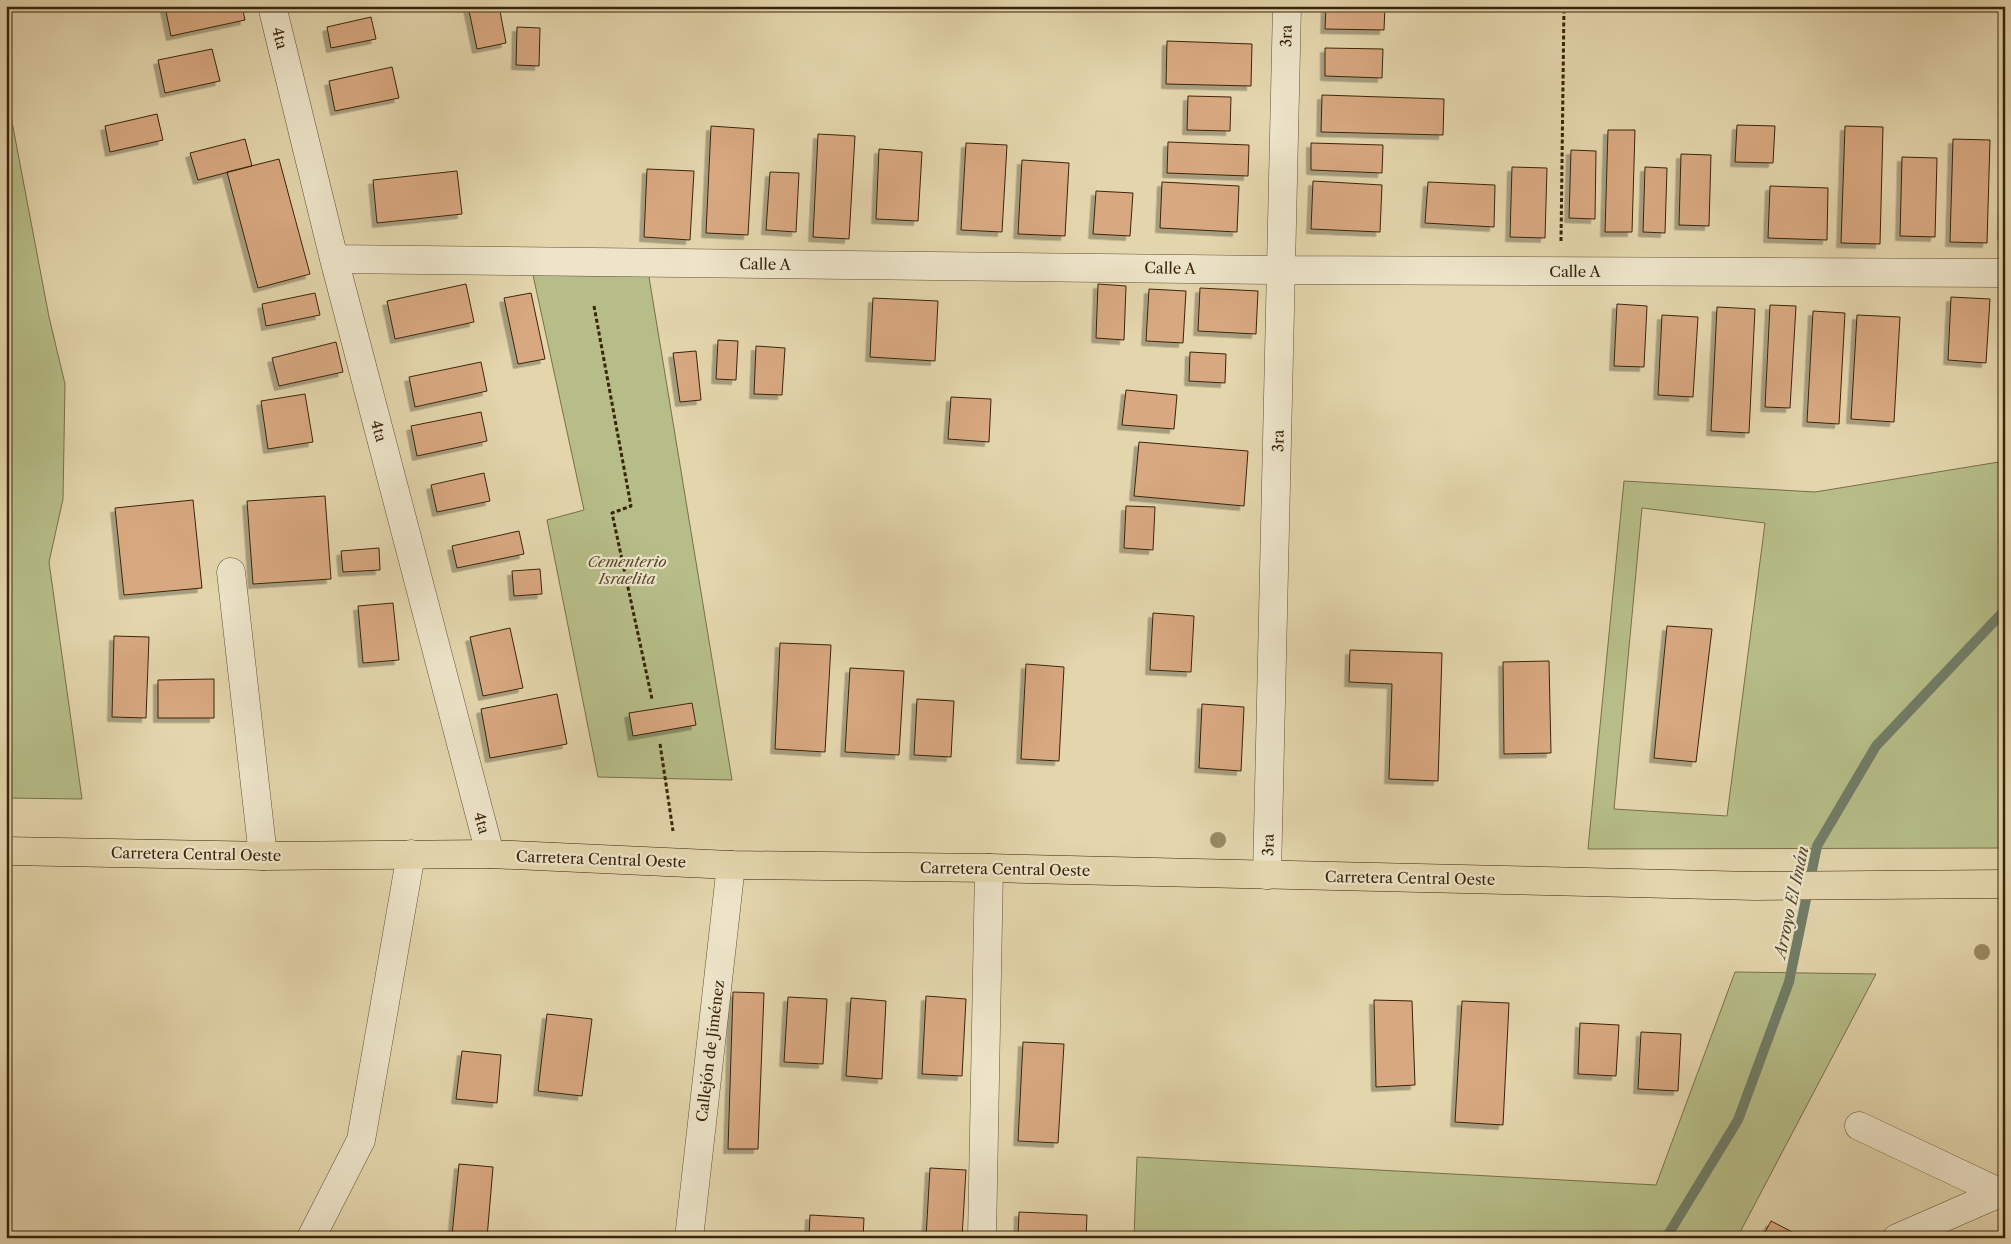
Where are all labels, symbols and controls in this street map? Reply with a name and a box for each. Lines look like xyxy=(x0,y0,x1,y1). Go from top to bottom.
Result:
street label: 4ta xyxy=(268,25,292,51)
street label: 3ra xyxy=(1276,25,1296,47)
street label: Calle A xyxy=(739,254,792,274)
street label: Calle A xyxy=(1144,258,1197,278)
street label: Calle A xyxy=(1549,262,1602,281)
street label: 4ta xyxy=(367,418,391,444)
street label: 3ra xyxy=(1268,430,1288,452)
park label: Cementerio Israelita xyxy=(587,552,667,588)
street label: 4ta xyxy=(470,810,494,836)
street label: 3ra xyxy=(1258,834,1278,856)
street label: Carretera Central Oeste xyxy=(111,843,281,865)
water label: Arroyo El Imán xyxy=(1769,844,1813,963)
street label: Carretera Central Oeste xyxy=(516,847,686,871)
street label: Carretera Central Oeste xyxy=(920,858,1090,880)
street label: Carretera Central Oeste xyxy=(1325,867,1495,889)
street label: Callejón de Jiménez xyxy=(692,979,728,1123)

